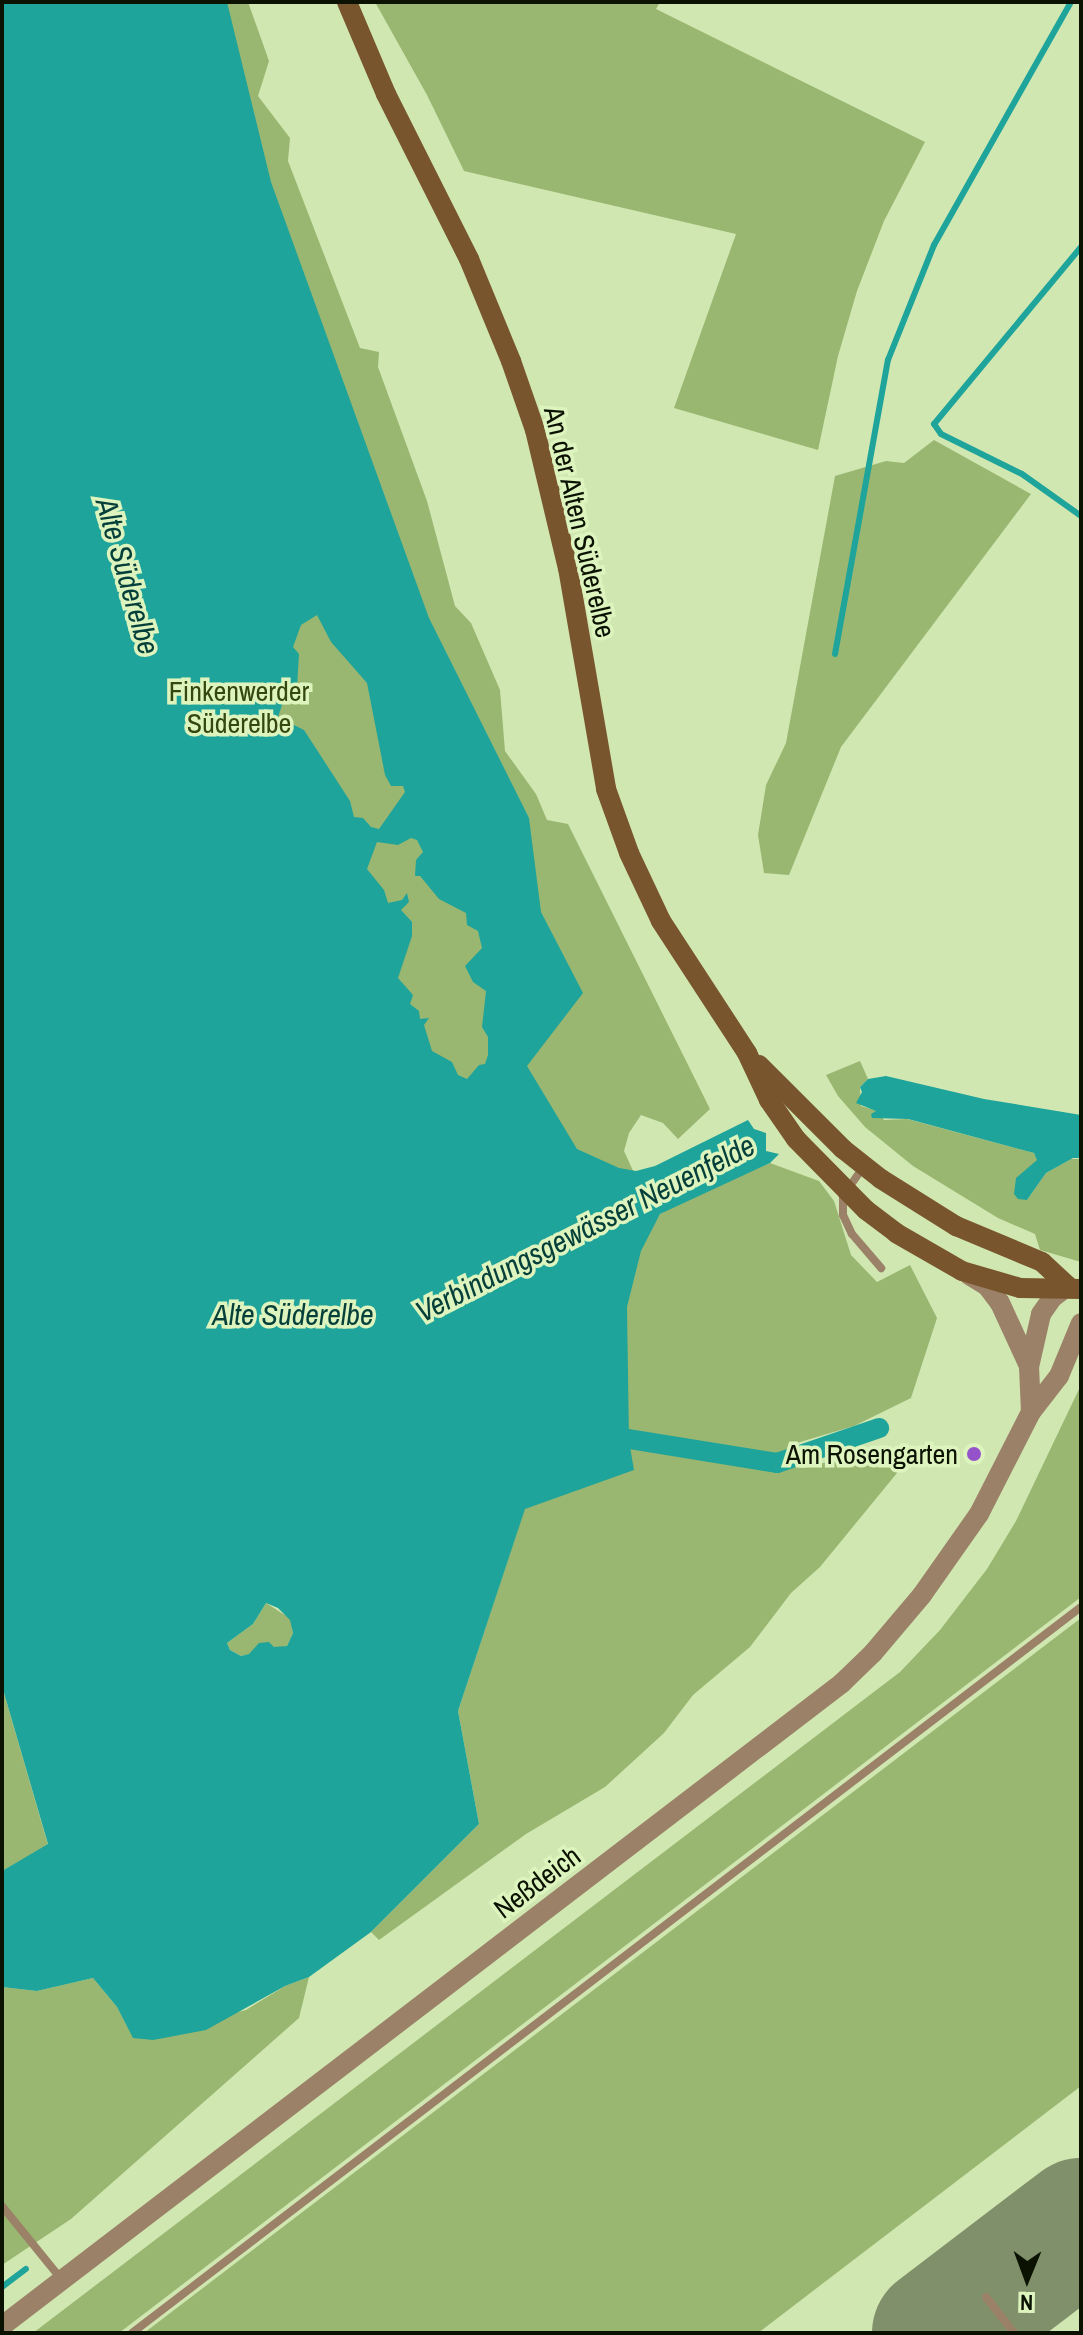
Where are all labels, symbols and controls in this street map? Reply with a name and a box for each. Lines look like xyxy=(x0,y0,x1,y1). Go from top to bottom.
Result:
street label: An der Alten Süderelbe xyxy=(537,403,623,641)
water label: Alte Süderelbe xyxy=(88,493,168,659)
park label: Finkenwerder Süderelbe xyxy=(169,674,309,740)
water label: Verbindungsgewässer Neuenfelde xyxy=(409,1127,761,1329)
water label: Alte Süderelbe xyxy=(212,1296,374,1332)
place label: Am Rosengarten xyxy=(786,1437,958,1471)
marker: Am Rosengarten xyxy=(965,1445,983,1463)
street label: Neßdeich xyxy=(487,1839,587,1925)
north arrow xyxy=(987,2239,1067,2319)
text: N xyxy=(1020,2288,1033,2318)

